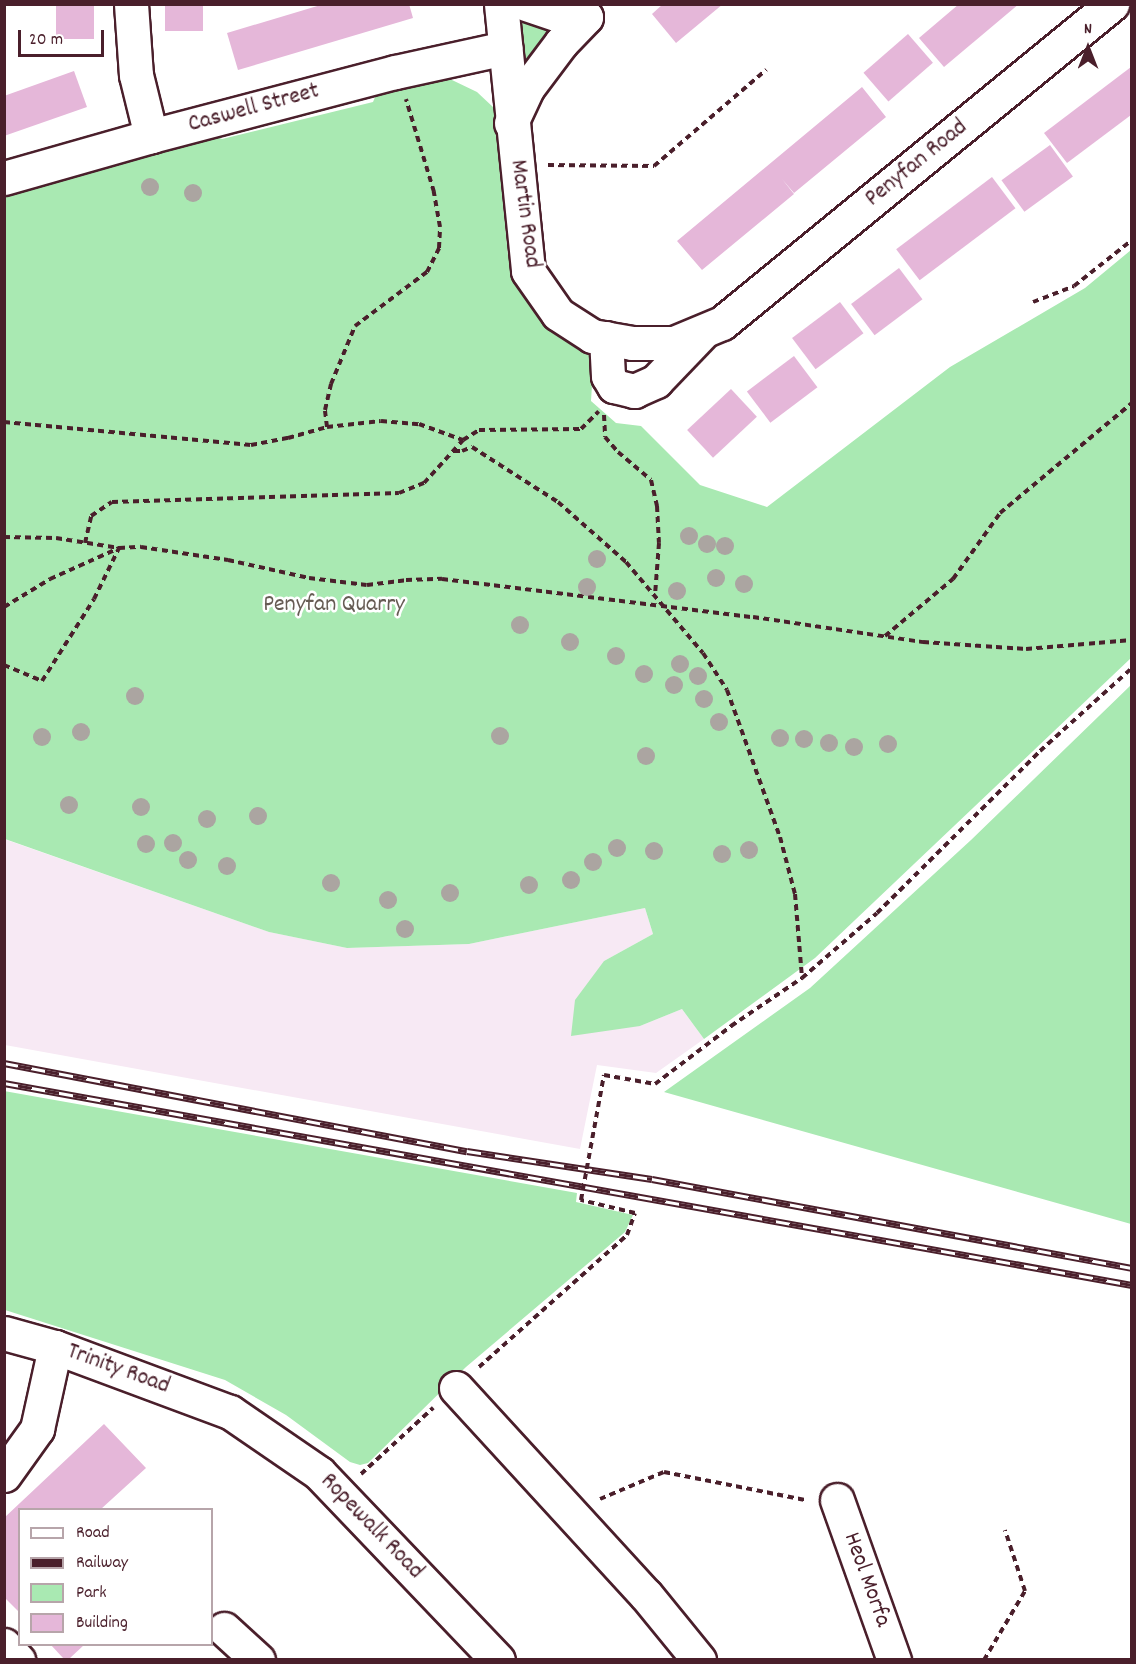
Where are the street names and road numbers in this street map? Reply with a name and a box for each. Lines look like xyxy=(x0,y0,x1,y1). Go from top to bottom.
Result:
street label: Caswell Street xyxy=(185,78,323,140)
street label: Penyfan Road xyxy=(860,114,974,214)
street label: Martin Road xyxy=(502,158,546,270)
street label: Trinity Road xyxy=(63,1338,173,1402)
street label: Ropewalk Road xyxy=(313,1468,429,1586)
street label: Heol Morfa xyxy=(836,1529,896,1631)

